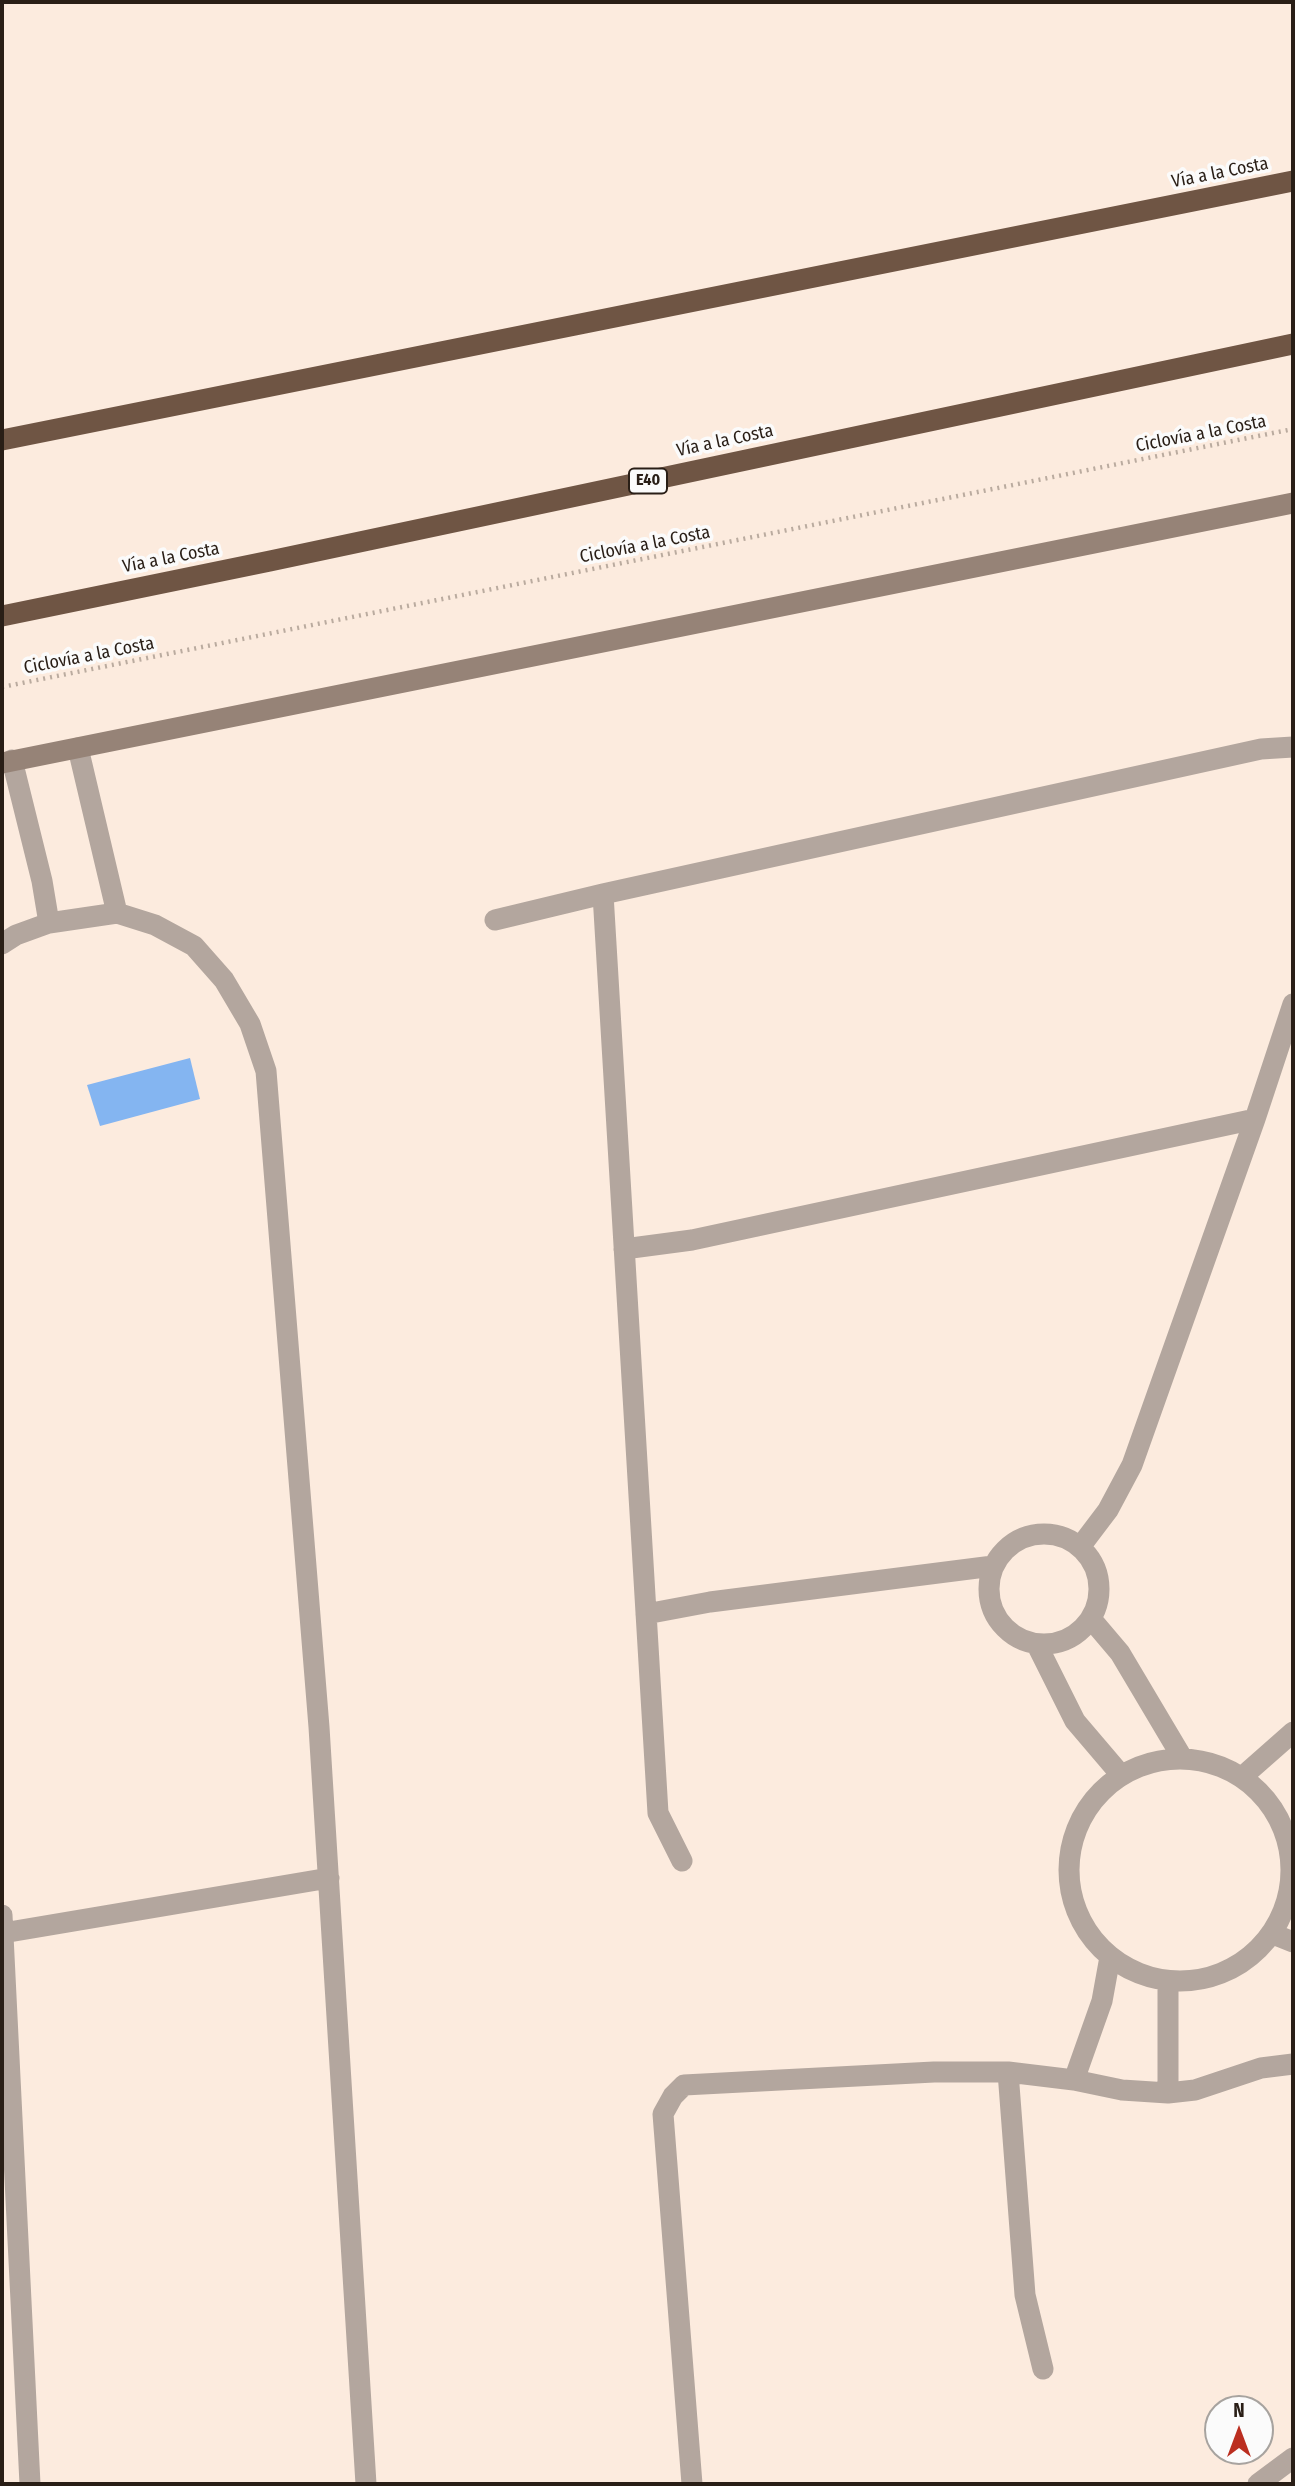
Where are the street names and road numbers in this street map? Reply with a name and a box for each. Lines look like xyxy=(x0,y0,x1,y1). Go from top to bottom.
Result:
street label: Vía a la Costa xyxy=(1170,153,1270,193)
street label: Ciclovía a la Costa xyxy=(1134,411,1268,457)
street label: Vía a la Costa xyxy=(675,420,775,462)
road number: E40 xyxy=(629,468,667,494)
street label: Ciclovía a la Costa xyxy=(578,522,712,568)
street label: Vía a la Costa xyxy=(121,538,221,578)
street label: Ciclovía a la Costa xyxy=(22,633,156,679)

